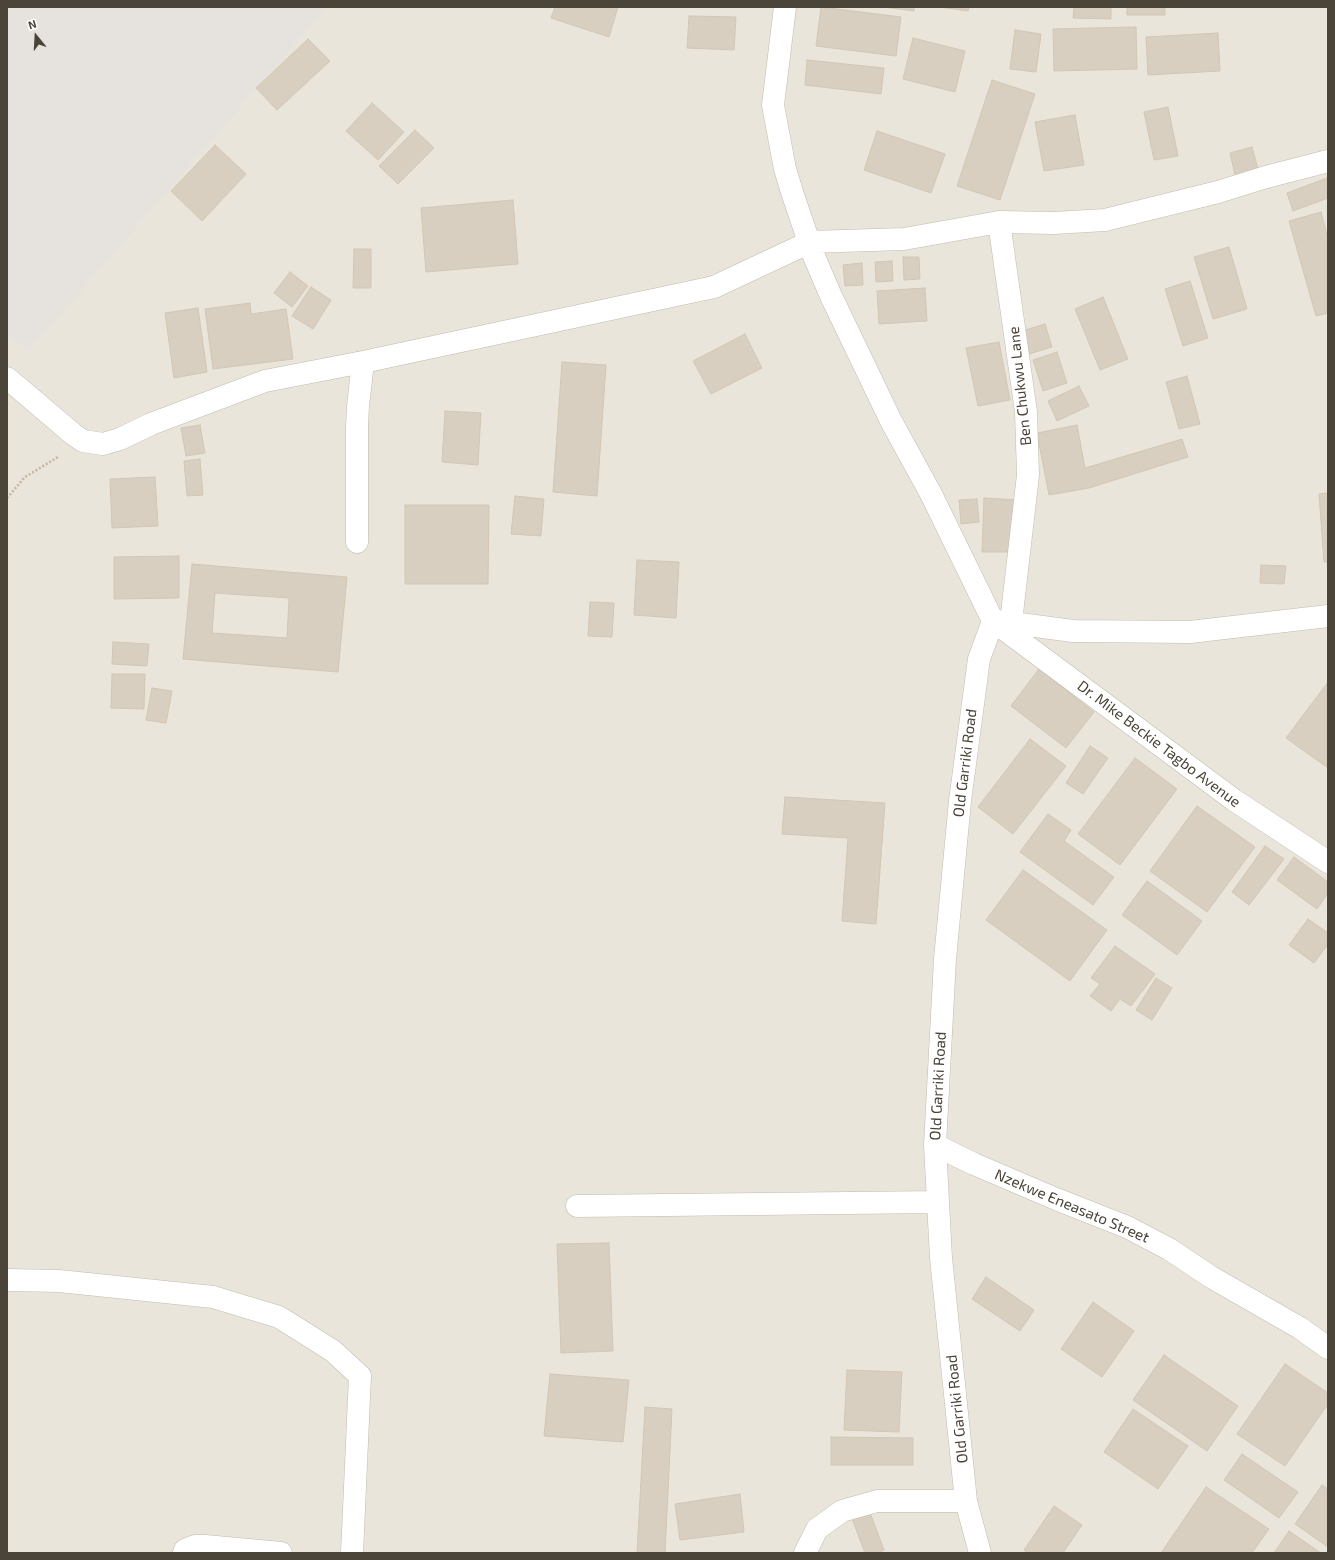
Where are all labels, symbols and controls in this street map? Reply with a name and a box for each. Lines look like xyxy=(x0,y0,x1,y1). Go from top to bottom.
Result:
north arrow xyxy=(16,16,56,56)
text: N xyxy=(26,17,38,32)
street label: Ben Chukwu Lane xyxy=(1005,325,1035,447)
street label: Dr. Mike Beckie Tagbo Avenue xyxy=(1074,677,1244,811)
street label: Old Garriki Road xyxy=(949,708,981,818)
street label: Old Garriki Road xyxy=(926,1031,950,1141)
street label: Nzekwe Eneasato Street xyxy=(992,1165,1152,1247)
street label: Old Garriki Road xyxy=(942,1354,972,1464)

